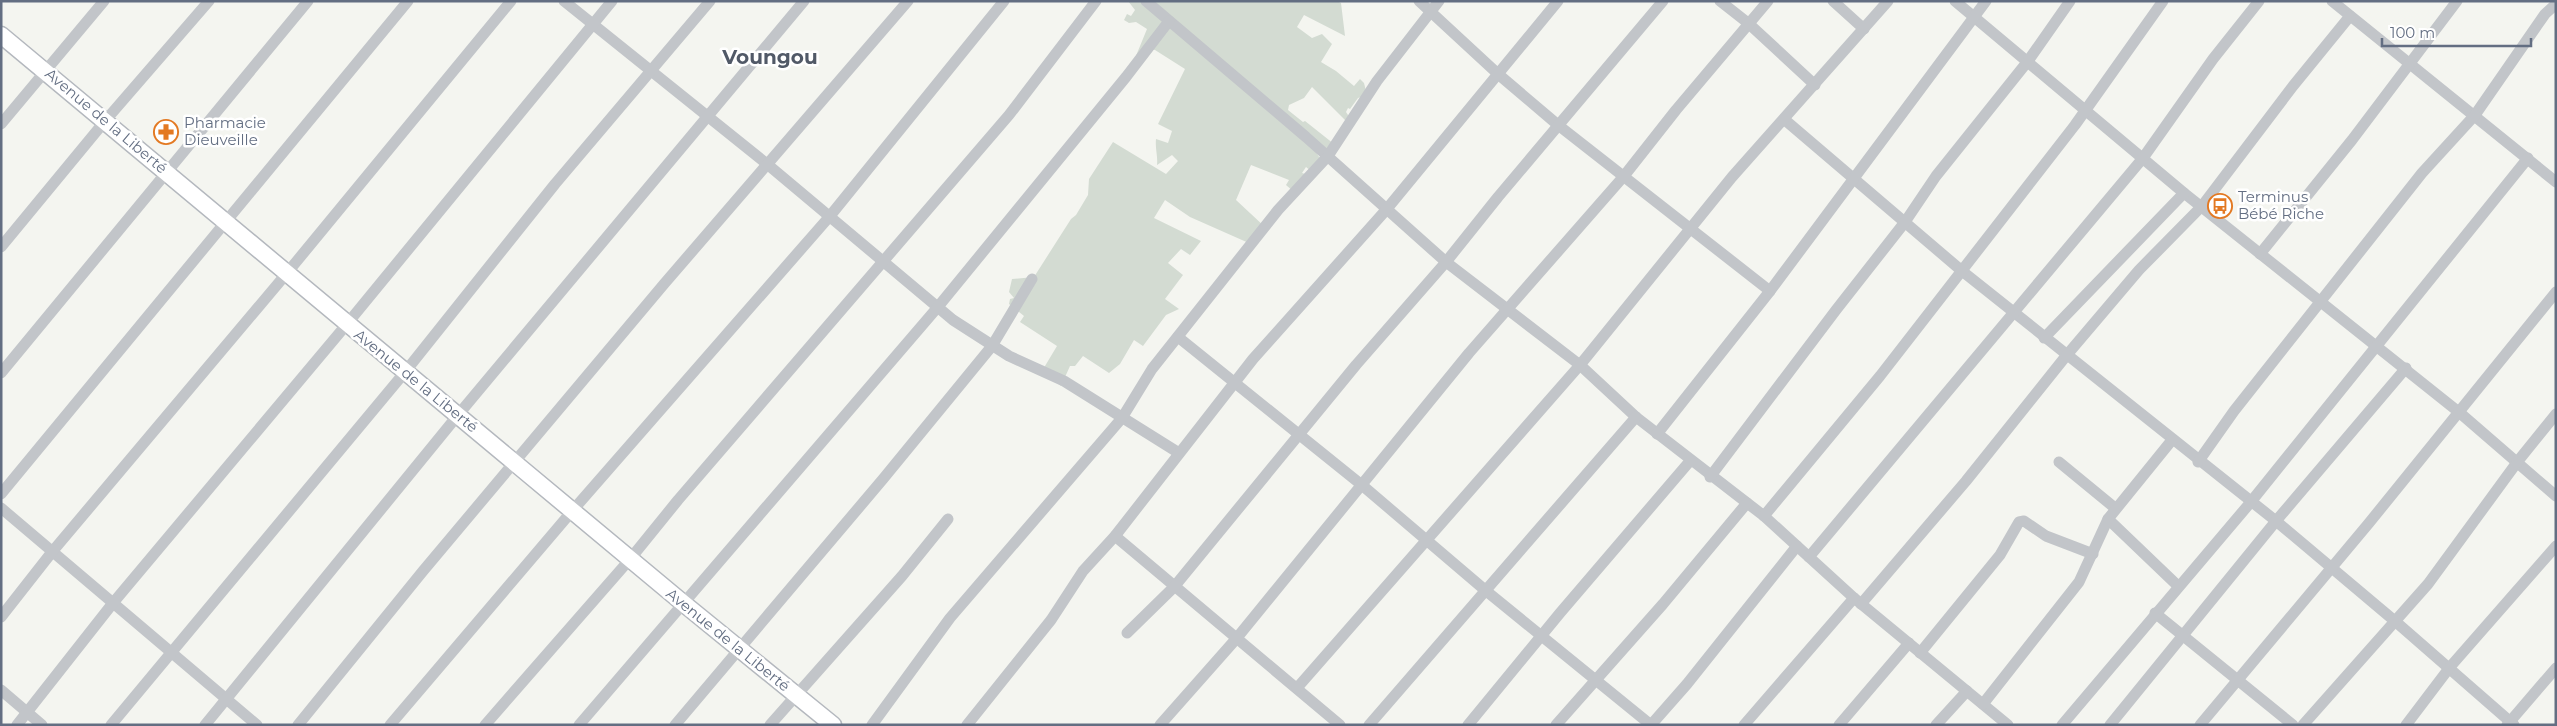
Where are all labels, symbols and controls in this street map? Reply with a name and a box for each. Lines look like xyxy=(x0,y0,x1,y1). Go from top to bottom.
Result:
scale bar xyxy=(2382,15,2531,47)
text: 100 m xyxy=(2390,23,2435,42)
district label: Voungou xyxy=(721,45,818,69)
street label: Avenue de la Liberté xyxy=(41,64,171,177)
place label: Pharmacie Dieuveille xyxy=(184,113,266,149)
pharmacy icon: Pharmacie Dieuveille xyxy=(153,119,179,145)
place label: Terminus Bébé Riche xyxy=(2238,187,2324,223)
bus stop icon: Terminus Bébé Riche xyxy=(2207,193,2233,219)
street label: Avenue de la Liberté xyxy=(351,325,482,436)
street label: Avenue de la Liberté xyxy=(663,584,794,695)

